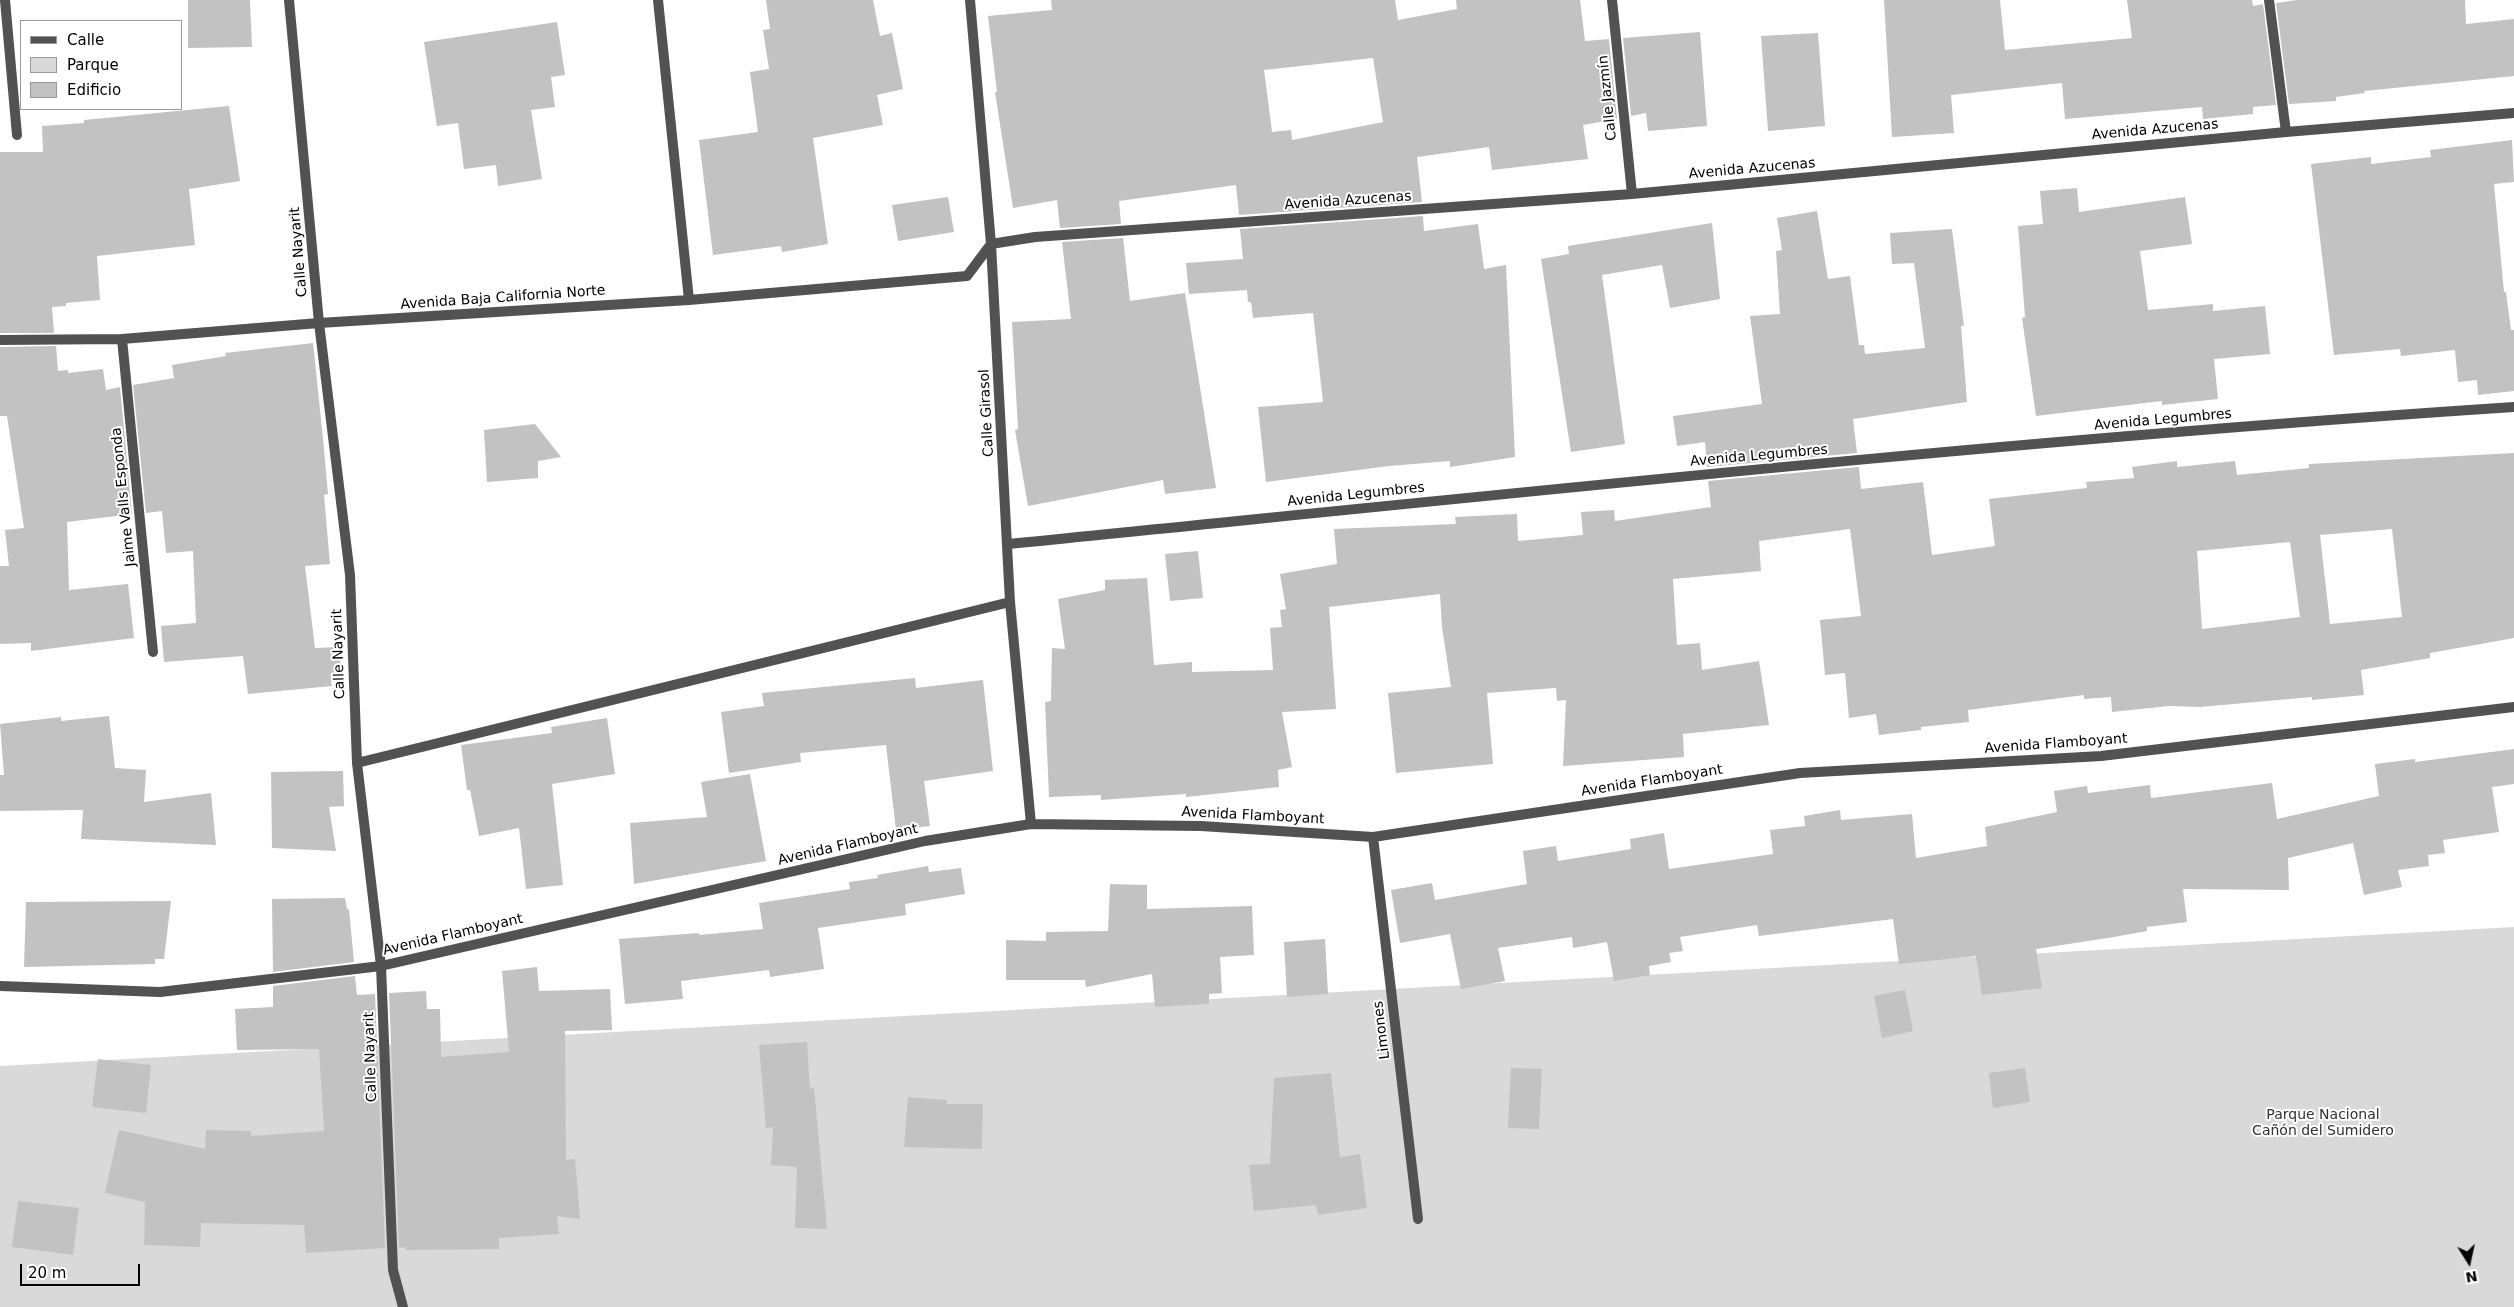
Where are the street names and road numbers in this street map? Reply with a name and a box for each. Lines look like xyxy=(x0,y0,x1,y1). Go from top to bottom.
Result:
street label: Calle Jazmín xyxy=(1595,55,1621,141)
street label: Avenida Azucenas xyxy=(2091,116,2219,144)
street label: Avenida Azucenas xyxy=(1688,155,1816,183)
street label: Avenida Azucenas xyxy=(1284,188,1412,214)
street label: Calle Nayarit xyxy=(287,206,311,298)
street label: Avenida Baja California Norte xyxy=(400,282,606,314)
street label: Calle Girasol xyxy=(976,369,998,457)
street label: Avenida Legumbres xyxy=(2093,406,2233,434)
street label: Jaime Valls Esponda xyxy=(108,427,140,567)
street label: Avenida Legumbres xyxy=(1689,442,1829,470)
street label: Avenida Legumbres xyxy=(1286,479,1426,511)
street label: Calle Nayarit xyxy=(329,609,349,699)
street label: Avenida Flamboyant xyxy=(1984,731,2128,757)
street label: Avenida Flamboyant xyxy=(1580,762,1724,800)
street label: Avenida Flamboyant xyxy=(1181,804,1325,828)
street label: Avenida Flamboyant xyxy=(776,821,920,869)
street label: Avenida Flamboyant xyxy=(381,911,525,959)
street label: Limones xyxy=(1370,1000,1394,1060)
street label: Calle Nayarit xyxy=(361,1012,381,1102)

